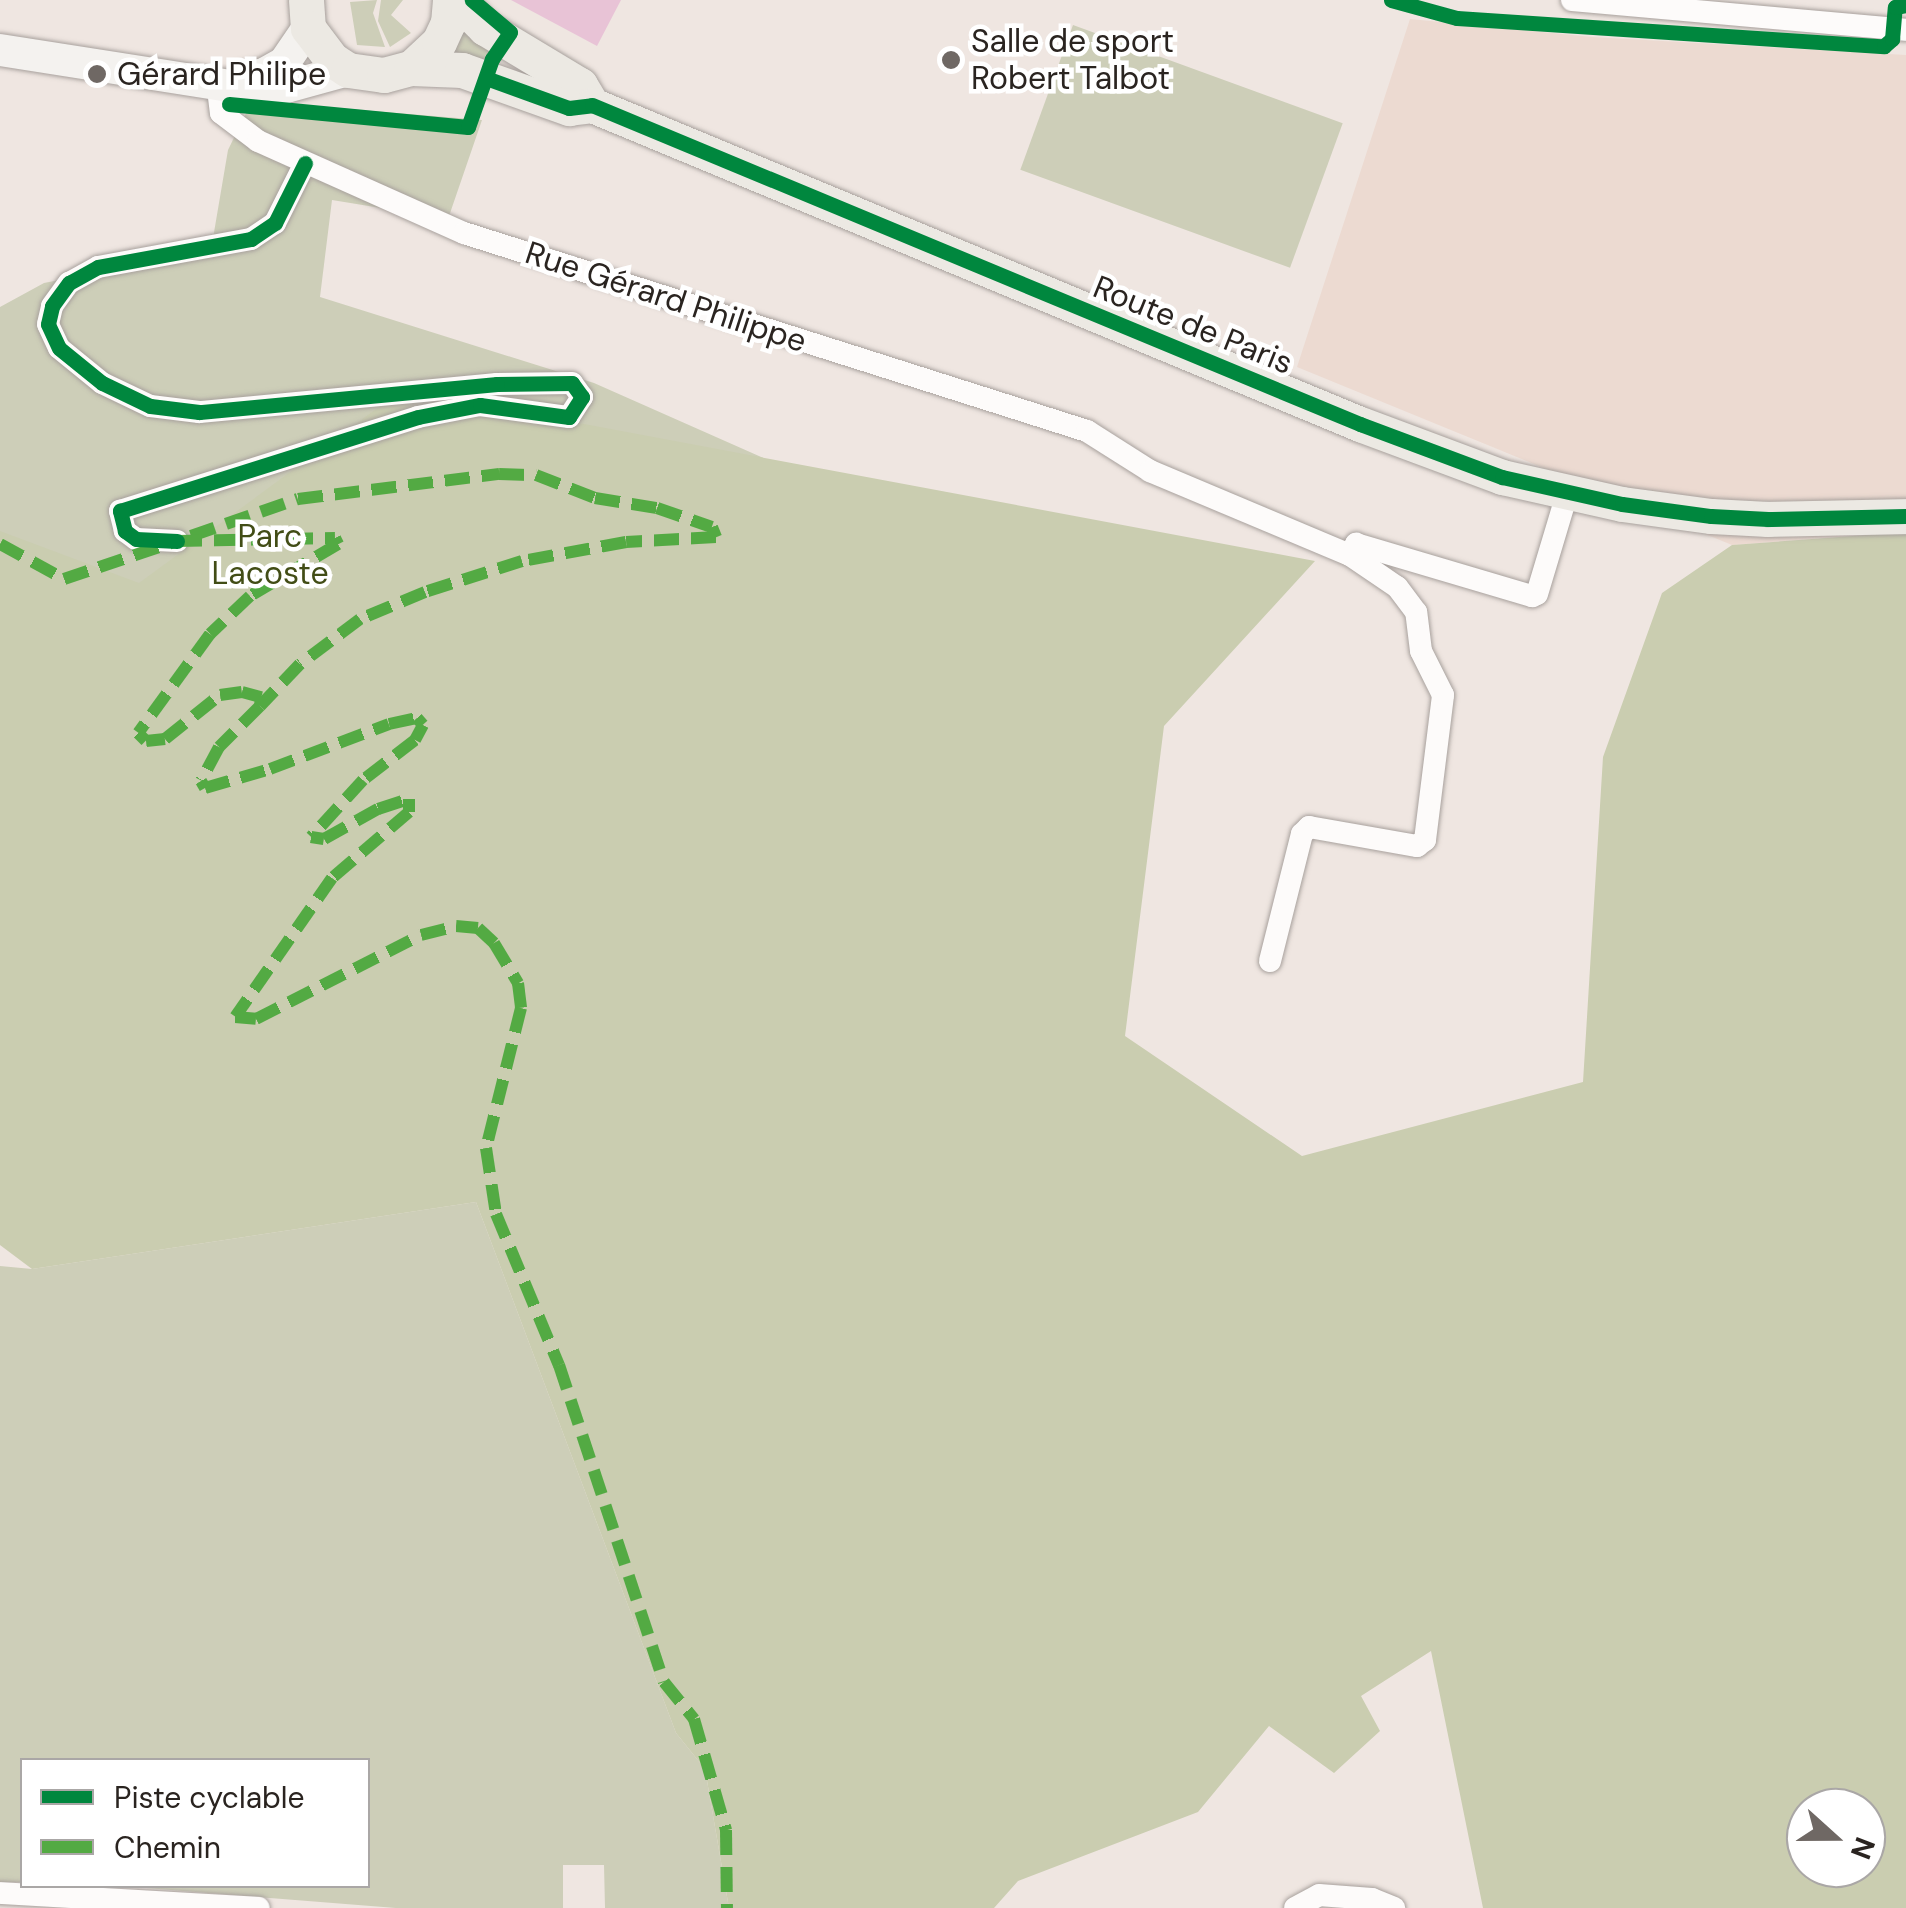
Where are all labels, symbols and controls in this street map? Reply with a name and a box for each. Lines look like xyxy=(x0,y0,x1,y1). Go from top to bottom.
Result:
place label: Salle de sport Robert Talbot xyxy=(971,23,1174,98)
marker: Salle de sport Robert Talbot xyxy=(940,49,962,71)
place label: Gérard Philipe xyxy=(117,55,326,93)
marker: Gérard Philipe xyxy=(86,63,108,85)
street label: Rue Gérard Philippe xyxy=(521,233,811,361)
street label: Route de Paris xyxy=(1088,268,1298,382)
park label: Parc Lacoste xyxy=(211,518,329,593)
legend xyxy=(20,1758,370,1888)
text: Piste cyclable xyxy=(114,1778,304,1817)
north arrow xyxy=(1786,1788,1886,1888)
text: Chemin xyxy=(114,1828,221,1867)
text: N xyxy=(1842,1832,1884,1864)

